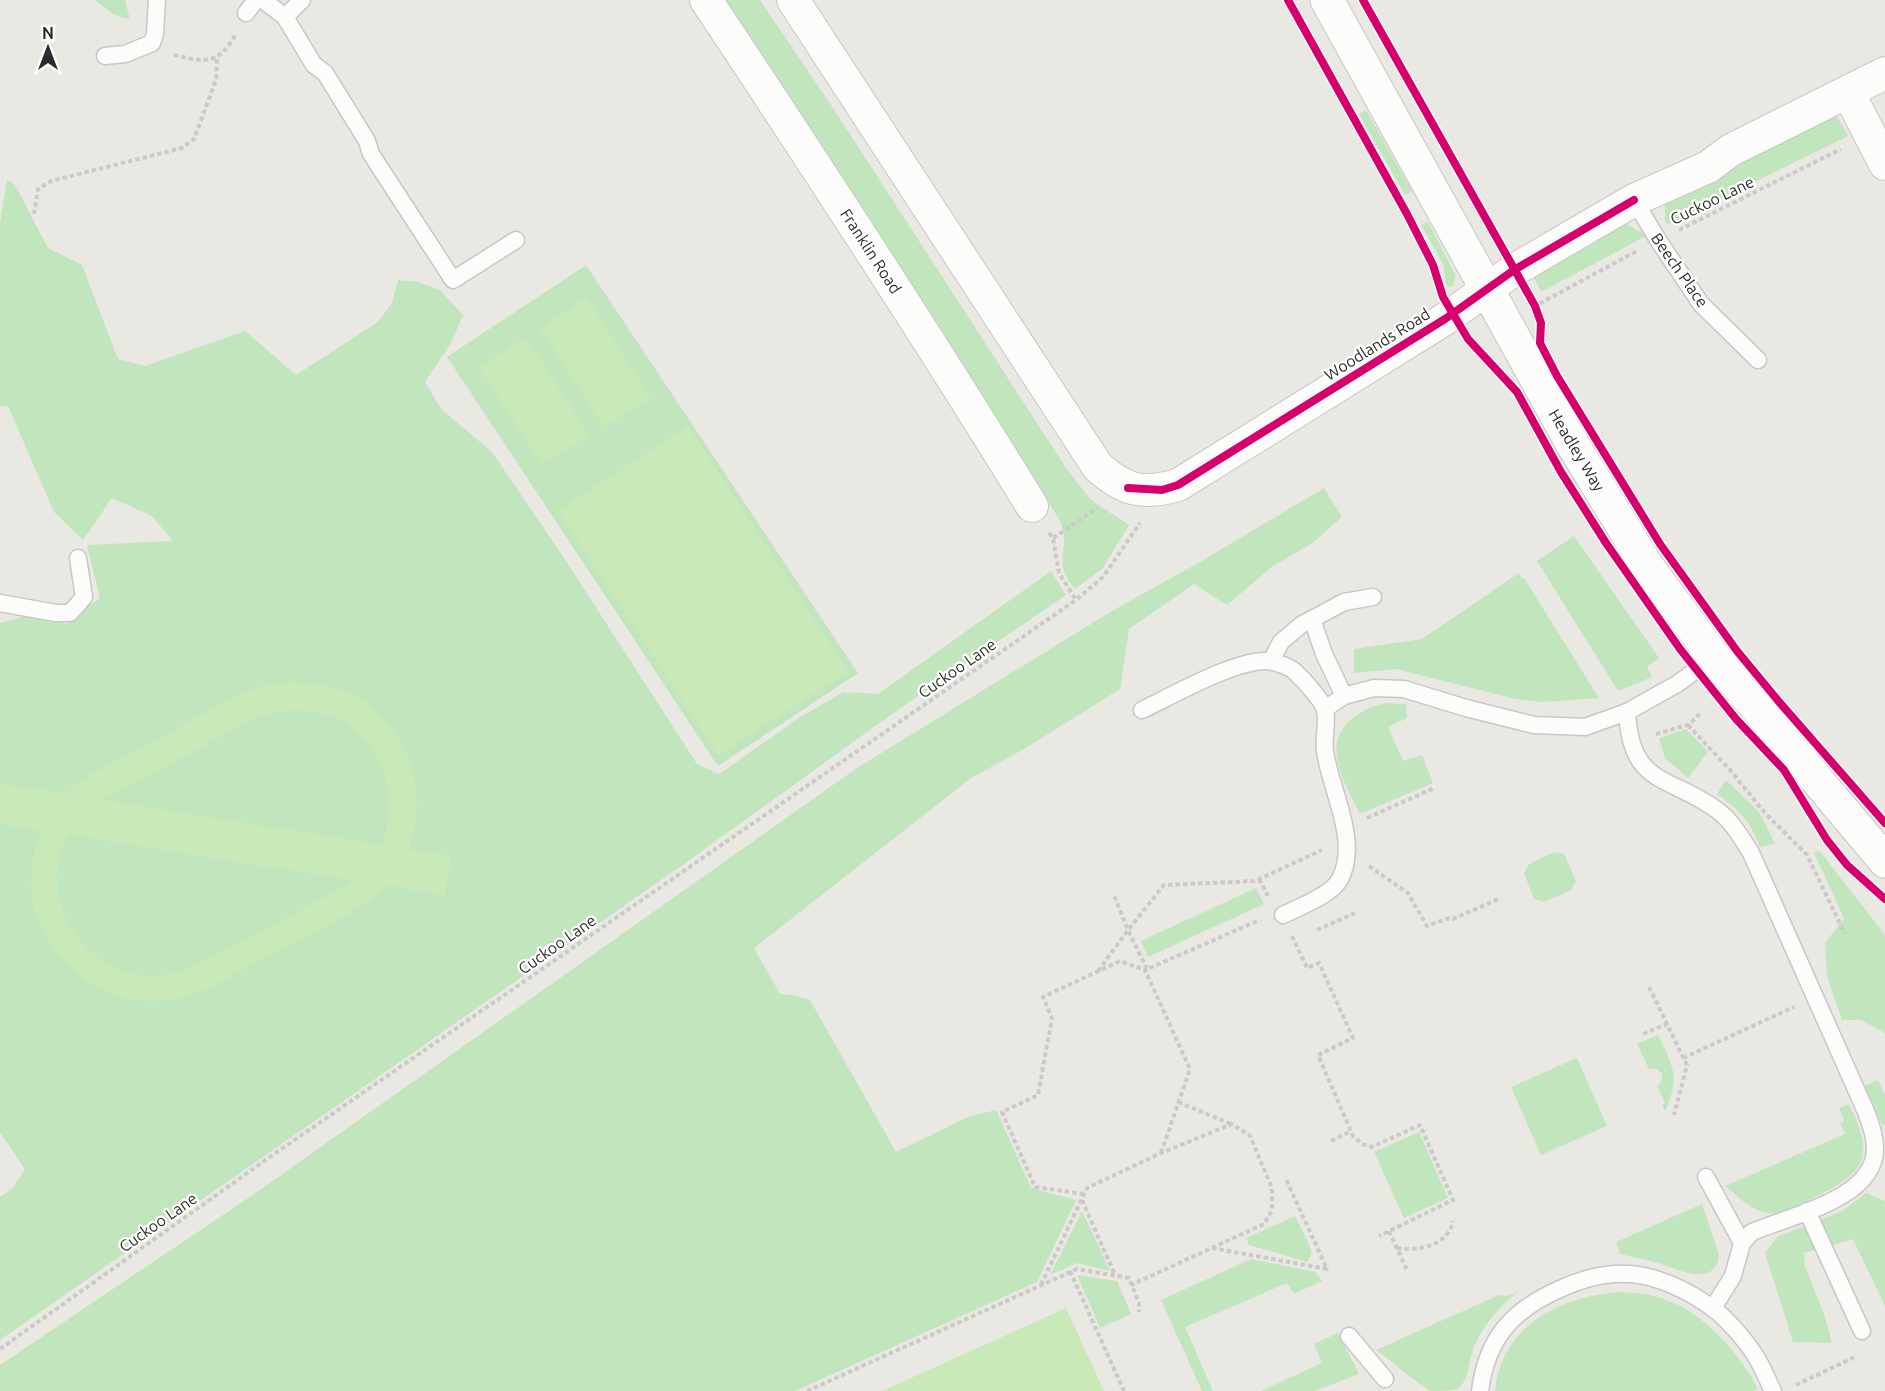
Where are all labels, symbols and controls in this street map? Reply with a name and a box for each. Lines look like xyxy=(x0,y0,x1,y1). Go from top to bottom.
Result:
north arrow xyxy=(18,18,78,78)
text: N xyxy=(42,24,54,42)
street label: Cuckoo Lane xyxy=(1667,172,1757,228)
street label: Franklin Road xyxy=(837,205,905,297)
street label: Beech Place xyxy=(1648,229,1712,311)
street label: Woodlands Road xyxy=(1321,304,1433,384)
street label: Headley Way xyxy=(1545,406,1609,494)
street label: Cuckoo Lane xyxy=(915,635,999,701)
street label: Cuckoo Lane xyxy=(515,911,599,977)
street label: Cuckoo Lane xyxy=(116,1189,200,1255)

